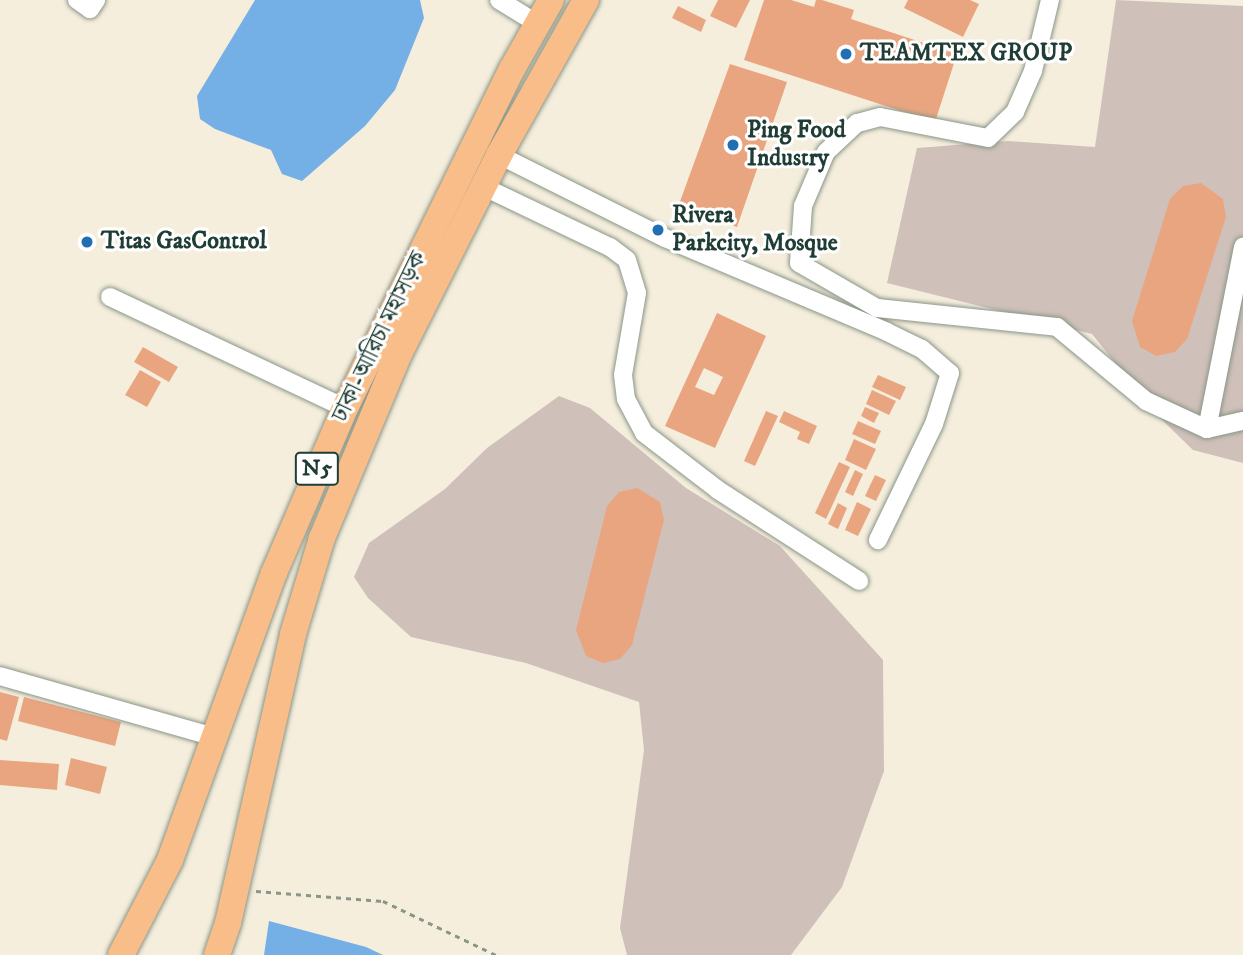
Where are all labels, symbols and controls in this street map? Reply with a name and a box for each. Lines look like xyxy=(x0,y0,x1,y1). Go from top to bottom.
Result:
place label: TEAMTEX GROUP xyxy=(860,40,1072,68)
marker: TEAMTEX GROUP xyxy=(838,46,854,62)
place label: Ping Food Industry xyxy=(747,117,846,173)
marker: Ping Food Industry xyxy=(725,137,741,153)
place label: Rivera Parkcity, Mosque xyxy=(672,202,838,258)
marker: Rivera Parkcity, Mosque xyxy=(650,222,666,238)
place label: Titas GasControl xyxy=(101,228,267,256)
marker: Titas GasControl xyxy=(79,234,95,250)
street label: ঢাকা-আরিচা মহাসড়ক xyxy=(326,247,434,427)
road number: N5 xyxy=(294,449,340,489)

